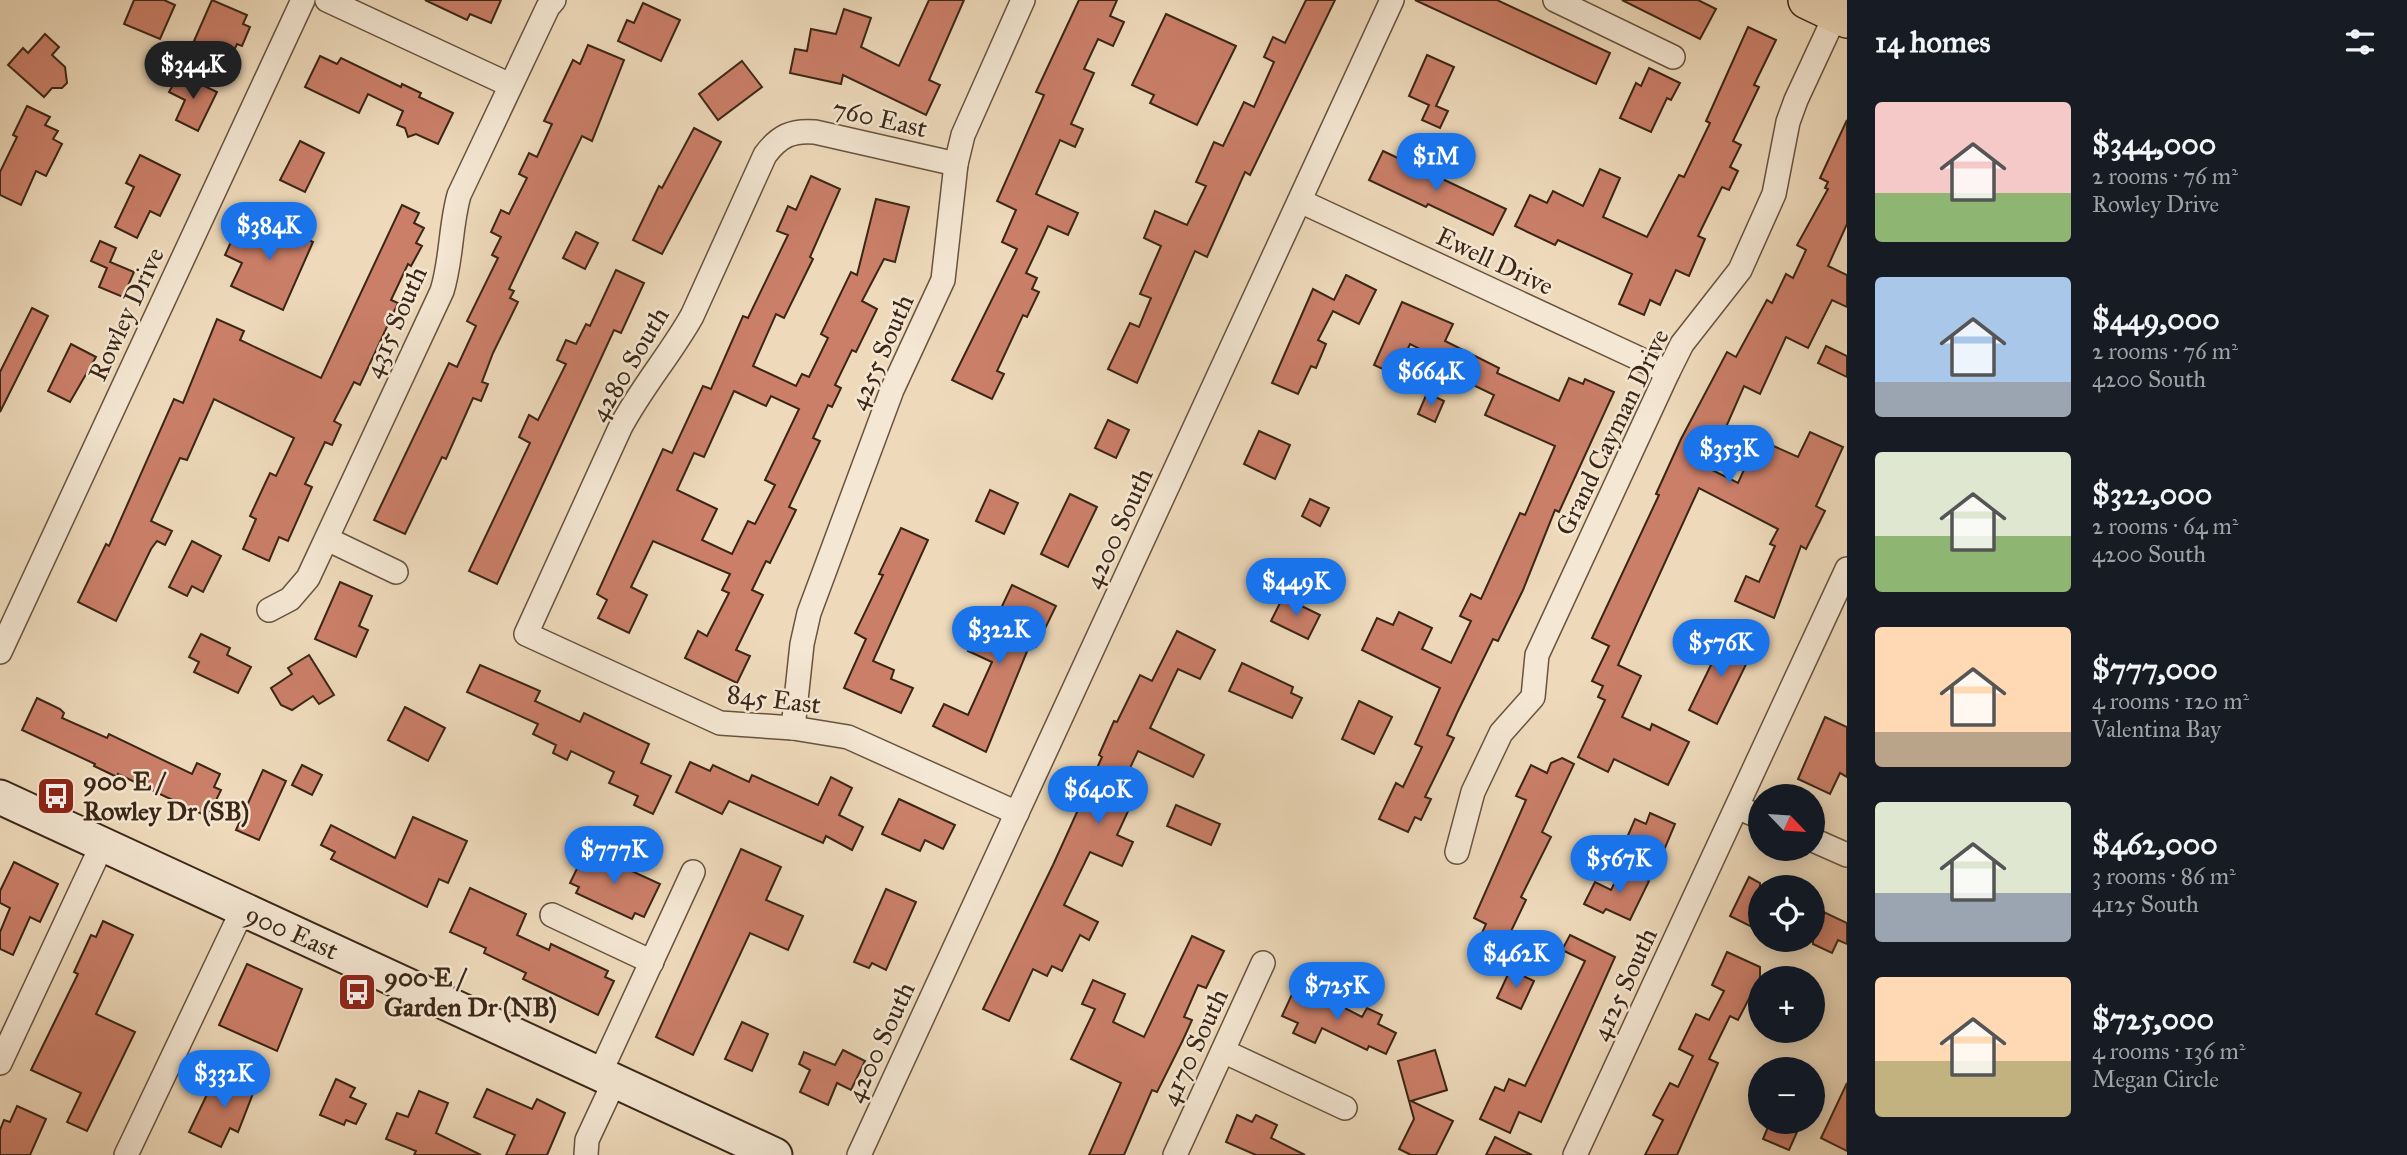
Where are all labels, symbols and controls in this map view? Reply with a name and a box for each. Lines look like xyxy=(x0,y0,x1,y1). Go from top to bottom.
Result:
icon: filters xyxy=(2341,23,2379,61)
text: 14 homes xyxy=(1875,24,1990,60)
pin: $344K xyxy=(144,42,242,101)
text: $344K xyxy=(161,50,225,78)
street label: 760 East xyxy=(830,92,930,144)
text: $344,000 xyxy=(2092,126,2216,162)
icon: home xyxy=(1931,130,2015,214)
pin: $1M xyxy=(1402,134,1470,193)
text: $1M xyxy=(1413,142,1459,170)
text: 2 rooms · 76 m² xyxy=(2092,162,2238,190)
text: Rowley Drive xyxy=(2092,190,2219,218)
pin: $384K xyxy=(220,202,318,262)
text: $384K xyxy=(237,211,301,239)
street label: Ewell Drive xyxy=(1431,220,1559,302)
street label: Rowley Drive xyxy=(81,242,171,386)
street label: 4315 South xyxy=(356,261,434,383)
street label: 4255 South xyxy=(841,289,921,415)
street label: 4280 South xyxy=(582,301,676,427)
text: $449,000 xyxy=(2092,301,2220,337)
icon: home xyxy=(1931,305,2015,389)
street label: Grand Cayman Drive xyxy=(1548,323,1676,540)
text: 2 rooms · 76 m² xyxy=(2092,337,2238,365)
pin: $664K xyxy=(1382,348,1480,408)
text: $664K xyxy=(1398,357,1464,385)
text: 4200 South xyxy=(2092,365,2206,393)
pin: $353K xyxy=(1680,426,1778,485)
text: $353K xyxy=(1699,434,1759,462)
street label: 4200 South xyxy=(1076,462,1160,593)
text: $322,000 xyxy=(2092,476,2212,512)
icon: home xyxy=(1931,480,2015,564)
text: 2 rooms · 64 m² xyxy=(2092,512,2238,540)
text: 4200 South xyxy=(2092,540,2206,568)
pin: $449K xyxy=(1247,558,1345,618)
text: $449K xyxy=(1262,567,1330,595)
pin: $322K xyxy=(950,606,1048,666)
text: $322K xyxy=(968,615,1030,643)
pin: $576K xyxy=(1672,620,1770,679)
text: $576K xyxy=(1689,628,1753,656)
text: $777,000 xyxy=(2092,651,2218,687)
icon: home xyxy=(1931,655,2015,739)
street label: 845 East xyxy=(725,677,823,721)
text: 4 rooms · 120 m² xyxy=(2092,687,2249,715)
text: Valentina Bay xyxy=(2092,715,2221,743)
place label: 900 E / Rowley Dr (SB) xyxy=(83,765,249,828)
pin: $640K xyxy=(1049,766,1147,826)
bus stop icon: 900 E / Rowley Dr (SB) xyxy=(35,775,77,817)
text: $640K xyxy=(1064,775,1132,803)
north arrow xyxy=(1748,784,1825,861)
map controls xyxy=(1748,784,1825,1134)
pin: $777K xyxy=(565,826,663,886)
text: $462,000 xyxy=(2092,826,2218,862)
icon: home xyxy=(1931,830,2015,914)
text: $777K xyxy=(581,835,647,863)
pin: $567K xyxy=(1570,836,1668,895)
text: $567K xyxy=(1587,844,1651,872)
text: 3 rooms · 86 m² xyxy=(2092,862,2236,890)
button: locate xyxy=(1748,875,1825,952)
text: 4125 South xyxy=(2092,890,2199,918)
street label: 900 East xyxy=(241,897,343,967)
street label: 4125 South xyxy=(1584,922,1664,1046)
pin: $462K xyxy=(1467,930,1565,990)
text: $462K xyxy=(1483,939,1549,967)
place label: 900 E / Garden Dr (NB) xyxy=(384,961,557,1024)
pin: $725K xyxy=(1288,962,1386,1022)
button: + xyxy=(1748,966,1825,1043)
bus stop icon: 900 E / Garden Dr (NB) xyxy=(336,971,378,1013)
text: $725K xyxy=(1305,971,1369,999)
street label: 4200 South xyxy=(838,976,922,1107)
street label: 4170 South xyxy=(1153,983,1235,1110)
text: $725,000 xyxy=(2092,1001,2214,1037)
icon: home xyxy=(1931,1005,2015,1089)
text: 4 rooms · 136 m² xyxy=(2092,1037,2245,1065)
pin: $332K xyxy=(175,1050,273,1110)
button: − xyxy=(1748,1057,1825,1134)
text: $332K xyxy=(194,1059,254,1087)
text: Megan Circle xyxy=(2092,1065,2219,1093)

